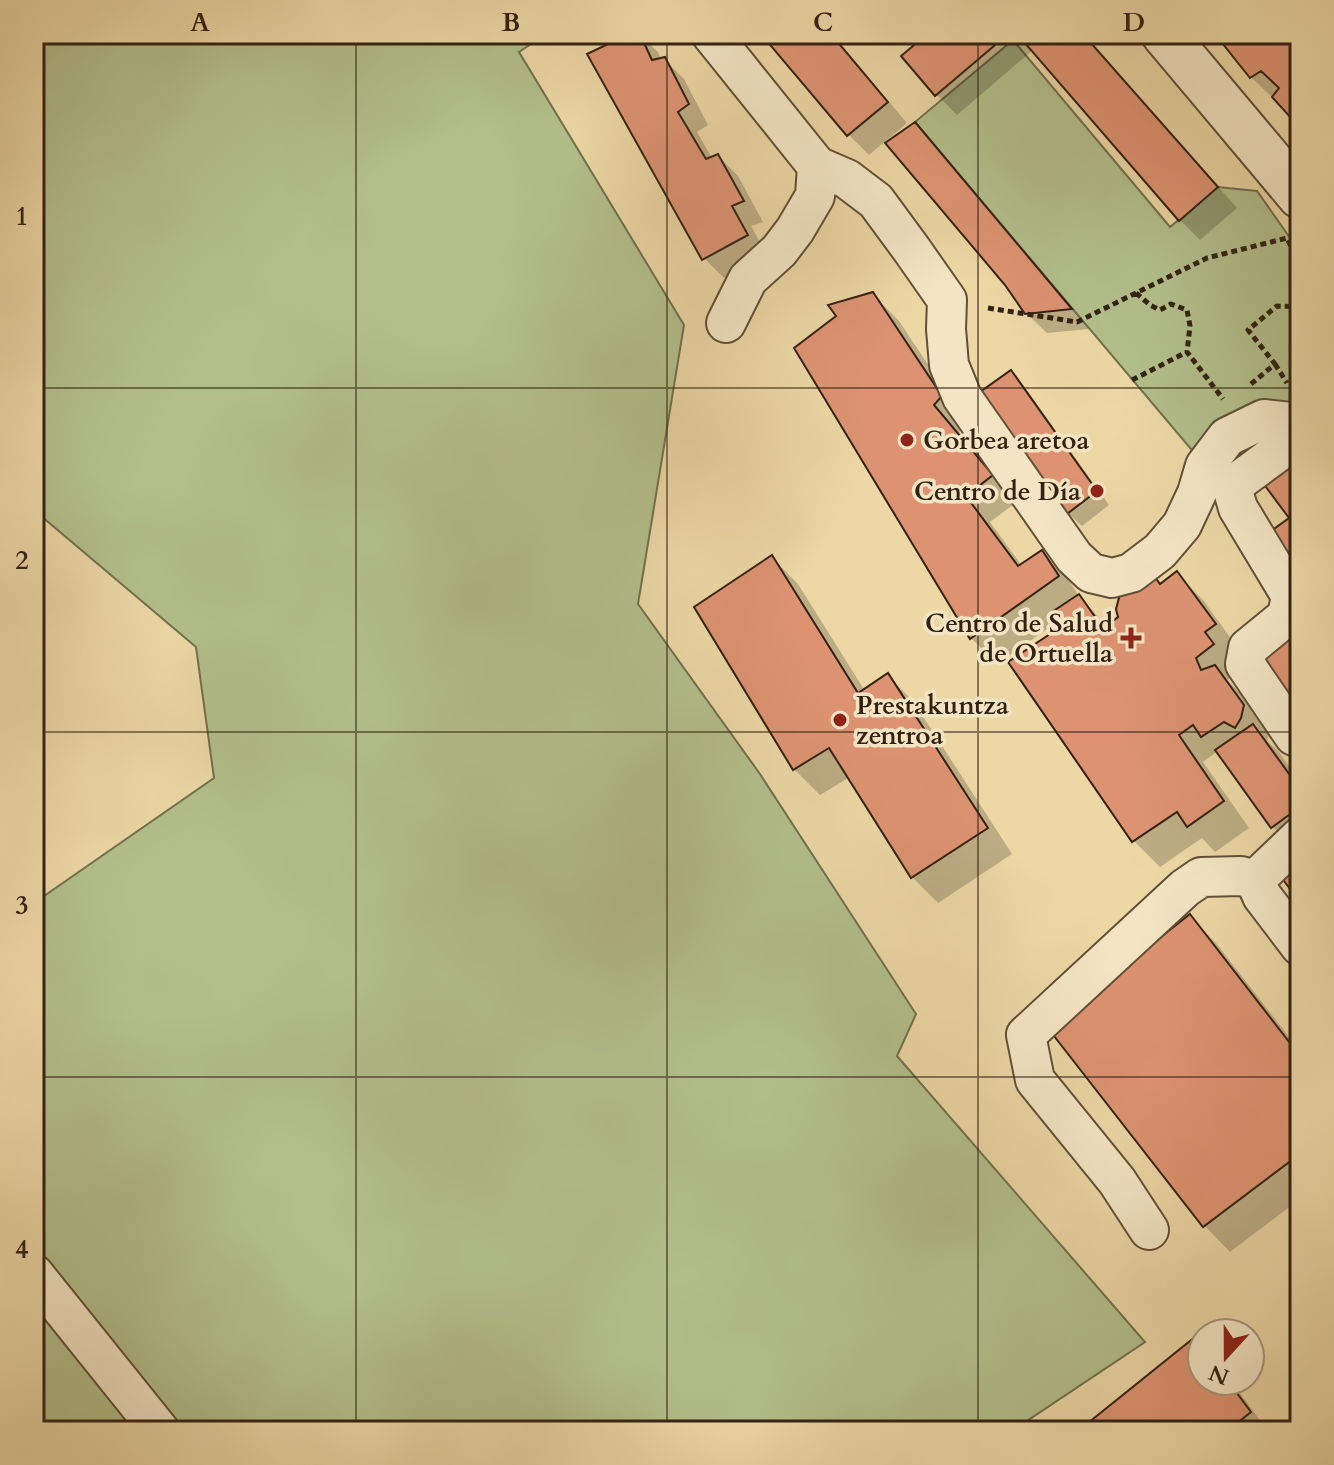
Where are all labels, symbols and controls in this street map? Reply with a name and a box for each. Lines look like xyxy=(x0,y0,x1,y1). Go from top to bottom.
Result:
text: A xyxy=(190,5,210,40)
text: B xyxy=(502,5,520,40)
text: C xyxy=(813,5,833,40)
text: D xyxy=(1123,5,1145,40)
text: 1 xyxy=(15,199,29,234)
place label: Gorbea aretoa xyxy=(923,423,1089,458)
marker: Gorbea aretoa xyxy=(898,431,916,449)
place label: Centro de Día xyxy=(914,474,1081,509)
marker: Centro de Día xyxy=(1088,482,1106,500)
text: 2 xyxy=(15,543,29,578)
place label: Centro de Salud de Ortuella xyxy=(925,606,1113,671)
marker: Centro de Salud de Ortuella xyxy=(1120,627,1142,649)
place label: Prestakuntza zentroa xyxy=(856,688,1009,753)
marker: Prestakuntza zentroa xyxy=(831,711,849,729)
text: 3 xyxy=(15,888,29,923)
text: 4 xyxy=(15,1232,29,1267)
north arrow xyxy=(1186,1317,1266,1397)
text: N xyxy=(1205,1357,1233,1392)

